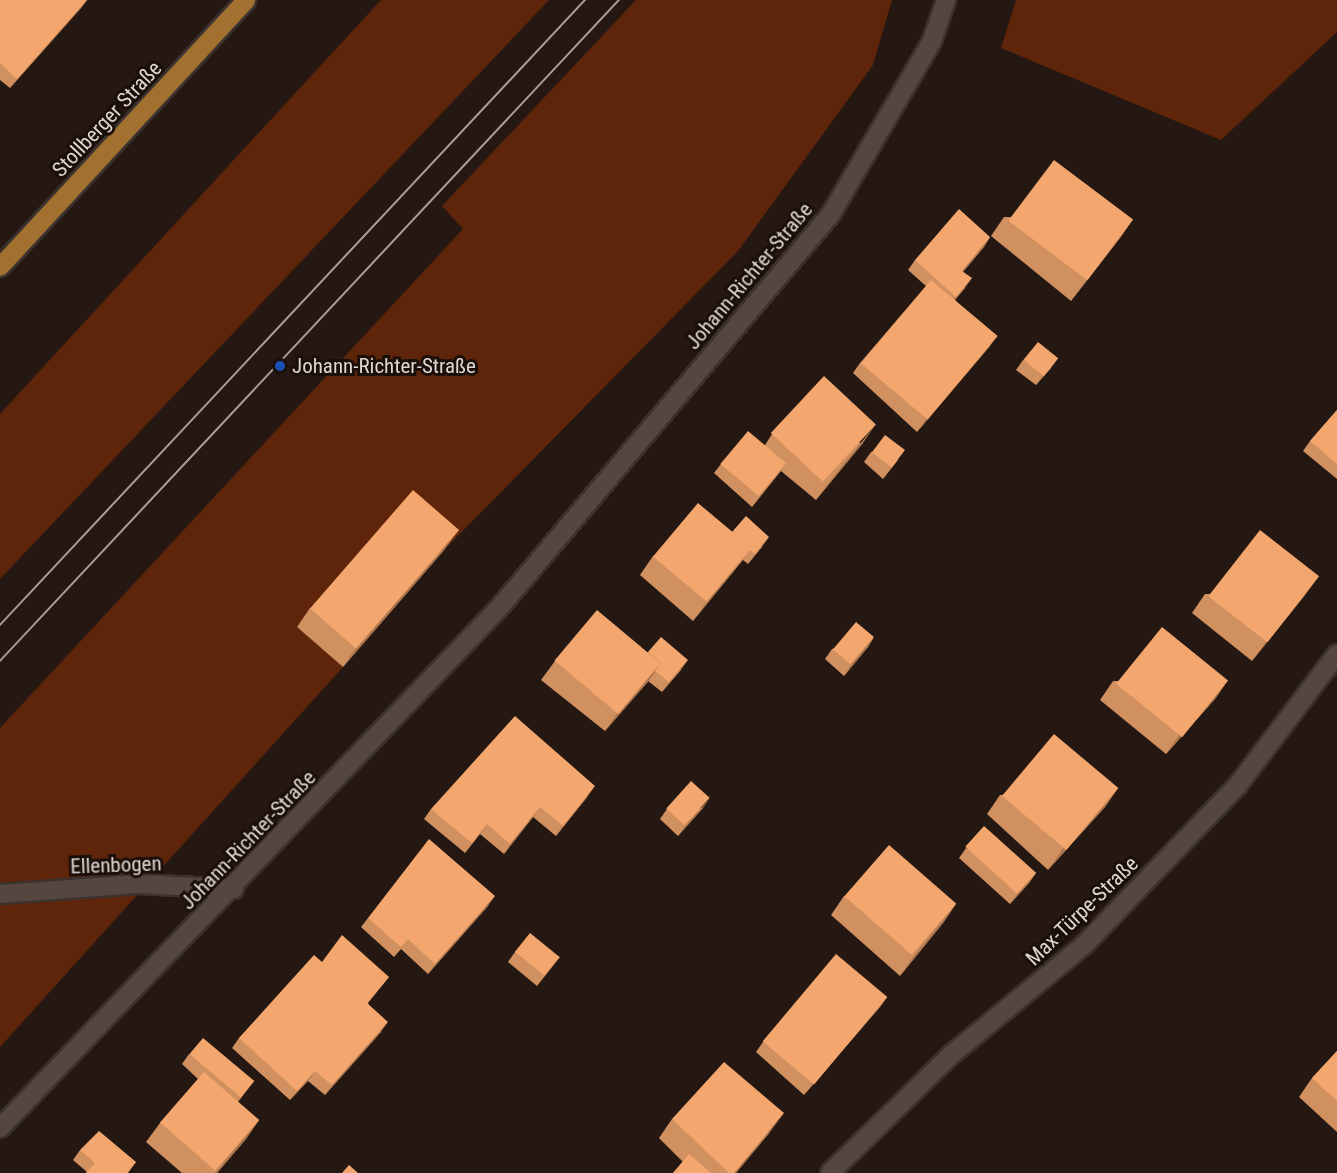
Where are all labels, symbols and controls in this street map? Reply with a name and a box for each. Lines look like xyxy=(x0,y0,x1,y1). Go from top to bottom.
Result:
street label: Stollberger Straße xyxy=(47,56,167,182)
street label: Johann-Richter-Straße xyxy=(680,197,818,355)
place label: Johann-Richter-Straße xyxy=(292,353,476,379)
marker: Johann-Richter-Straße xyxy=(273,359,287,373)
street label: Johann-Richter-Straße xyxy=(175,765,321,915)
street label: Ellenbogen xyxy=(70,851,162,879)
street label: Max-Türpe-Straße xyxy=(1021,851,1143,971)

